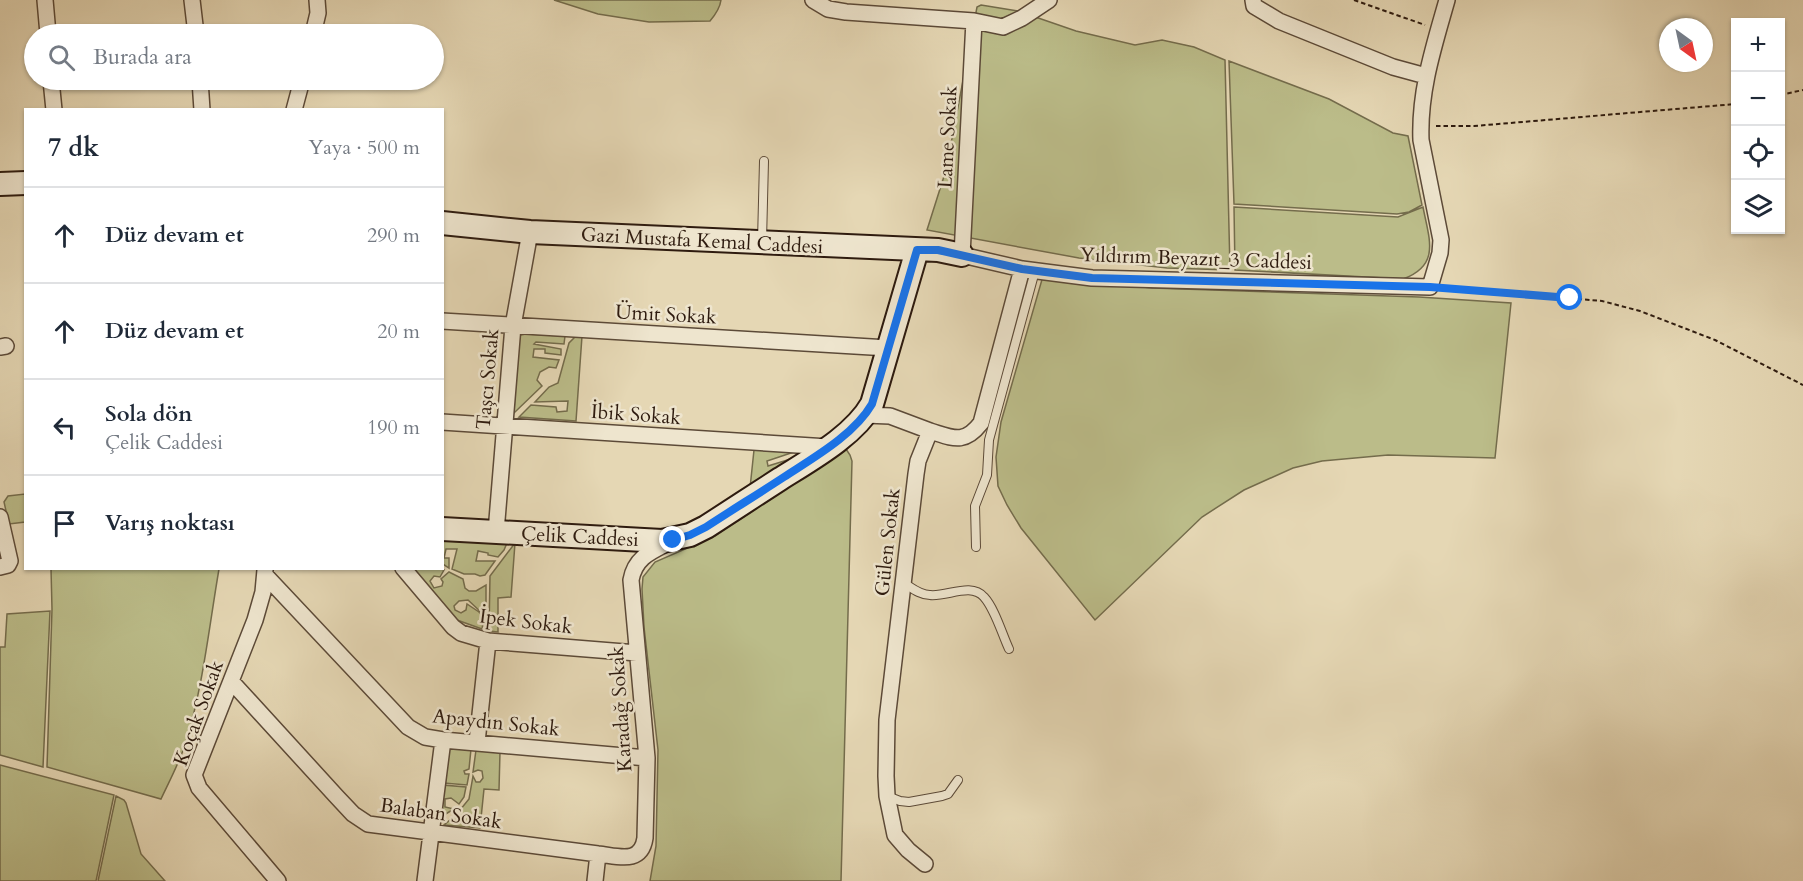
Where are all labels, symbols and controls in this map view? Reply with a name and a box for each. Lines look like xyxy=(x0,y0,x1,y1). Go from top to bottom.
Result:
north arrow xyxy=(1659,18,1713,72)
map controls xyxy=(1731,18,1785,234)
button: + xyxy=(1731,18,1785,72)
search box xyxy=(24,24,444,90)
icon: search xyxy=(45,41,78,74)
text: Burada ara xyxy=(93,42,192,72)
button: − xyxy=(1731,72,1785,126)
street label: Lame Sokak xyxy=(931,85,964,189)
button: locate xyxy=(1731,126,1785,180)
text: 7 dk xyxy=(48,130,99,165)
text: Yaya · 500 m xyxy=(308,134,420,161)
button: layers xyxy=(1731,180,1785,234)
icon: ahead xyxy=(48,219,81,252)
text: Düz devam et xyxy=(105,220,244,250)
street label: Gazi Mustafa Kemal Caddesi xyxy=(580,221,824,260)
text: 290 m xyxy=(367,222,420,249)
street label: Yıldırım Beyazıt_3 Caddesi xyxy=(1080,241,1313,276)
route start xyxy=(1556,284,1582,310)
street label: Ümit Sokak xyxy=(615,298,718,331)
icon: ahead xyxy=(48,315,81,348)
text: Düz devam et xyxy=(105,316,244,346)
text: 20 m xyxy=(377,318,420,345)
street label: Taşcı Sokak xyxy=(470,327,505,431)
street label: İbik Sokak xyxy=(590,398,682,431)
text: Sola dön xyxy=(105,399,192,429)
icon: left xyxy=(48,411,81,444)
text: 190 m xyxy=(367,414,420,441)
text: Çelik Caddesi xyxy=(105,429,223,456)
street label: Gülen Sokak xyxy=(868,486,907,597)
icon: arrive xyxy=(48,507,81,540)
text: Varış noktası xyxy=(105,508,235,538)
street label: Çelik Caddesi xyxy=(520,520,640,553)
route end xyxy=(659,526,685,552)
street label: İpek Sokak xyxy=(478,602,574,641)
street label: Karadağ Sokak xyxy=(603,645,638,773)
street label: Koçak Sokak xyxy=(167,656,230,770)
street label: Apaydın Sokak xyxy=(431,702,561,743)
street label: Balaban Sokak xyxy=(378,792,504,835)

